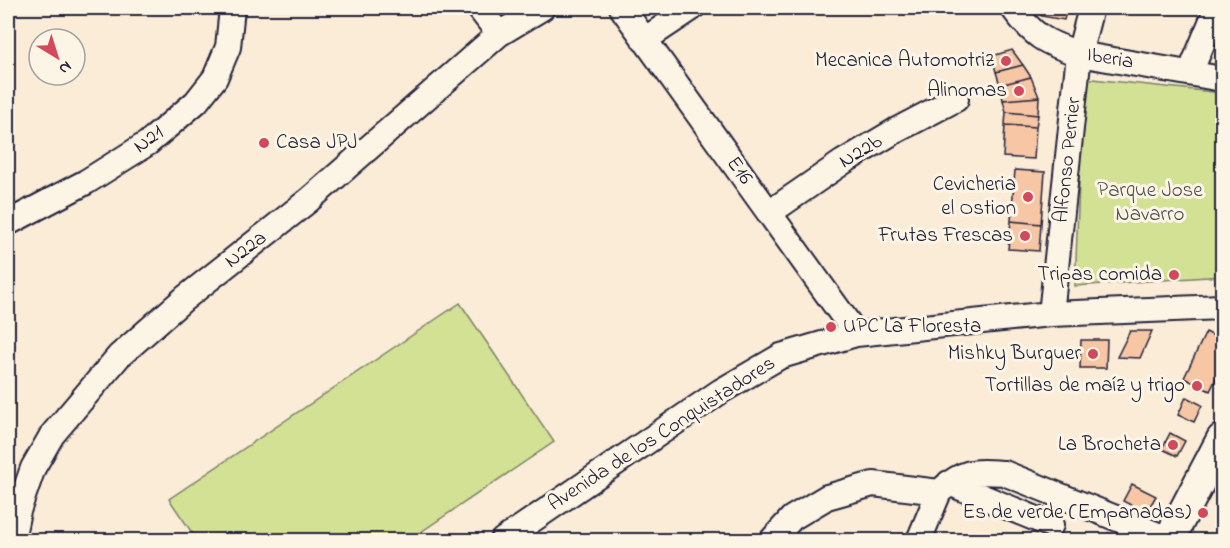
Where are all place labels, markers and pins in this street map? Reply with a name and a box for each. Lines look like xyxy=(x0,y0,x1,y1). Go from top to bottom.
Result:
place label: Mecanica Automotriz xyxy=(815,46,994,76)
marker: Mecanica Automotriz xyxy=(999,54,1013,68)
place label: Alinomas xyxy=(927,76,1007,106)
marker: Alinomas xyxy=(1012,84,1026,98)
place label: Casa JPJ xyxy=(276,128,358,158)
marker: Casa JPJ xyxy=(257,136,271,150)
place label: Cevicheria el Ostion xyxy=(933,170,1016,224)
marker: Cevicheria el Ostion xyxy=(1021,190,1035,204)
place label: Frutas Frescas xyxy=(877,221,1013,251)
marker: Frutas Frescas xyxy=(1018,229,1032,243)
place label: Tripas comida xyxy=(1038,260,1162,290)
marker: Tripas comida xyxy=(1167,268,1181,282)
place label: UPC La Floresta xyxy=(843,312,981,342)
marker: UPC La Floresta xyxy=(824,320,838,334)
place label: Mishky Burguer xyxy=(948,339,1081,371)
marker: Mishky Burguer xyxy=(1086,347,1100,361)
place label: Tortillas de maíz y trigo xyxy=(985,371,1185,403)
marker: Tortillas de maíz y trigo xyxy=(1190,379,1204,393)
place label: La Brocheta xyxy=(1058,430,1161,460)
marker: La Brocheta xyxy=(1166,438,1180,452)
place label: Es de verde (Empanadas) xyxy=(962,498,1191,528)
marker: Es de verde (Empanadas) xyxy=(1196,506,1210,520)

